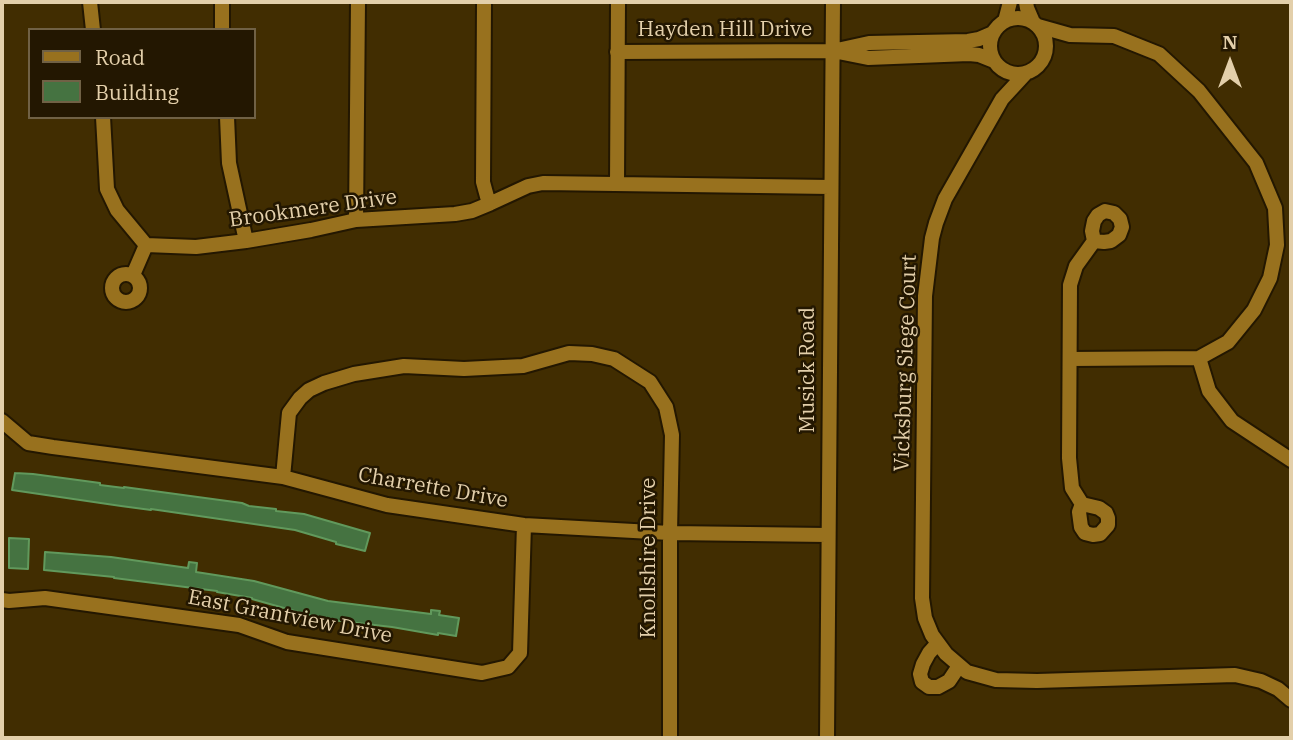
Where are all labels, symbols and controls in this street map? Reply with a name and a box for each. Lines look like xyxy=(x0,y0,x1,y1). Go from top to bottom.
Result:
street label: Hayden Hill Drive xyxy=(638,17,812,43)
legend xyxy=(28,28,256,119)
north arrow xyxy=(1195,28,1265,98)
text: N xyxy=(1222,30,1238,54)
text: Road xyxy=(95,43,145,71)
text: Building xyxy=(95,78,179,106)
street label: Brookmere Drive xyxy=(227,185,399,233)
street label: Vicksburg Siege Court xyxy=(890,254,922,472)
street label: Musick Road xyxy=(795,307,821,433)
street label: Charrette Drive xyxy=(356,462,510,514)
street label: Knollshire Drive xyxy=(636,478,662,638)
street label: East Grantview Drive xyxy=(186,585,394,649)

